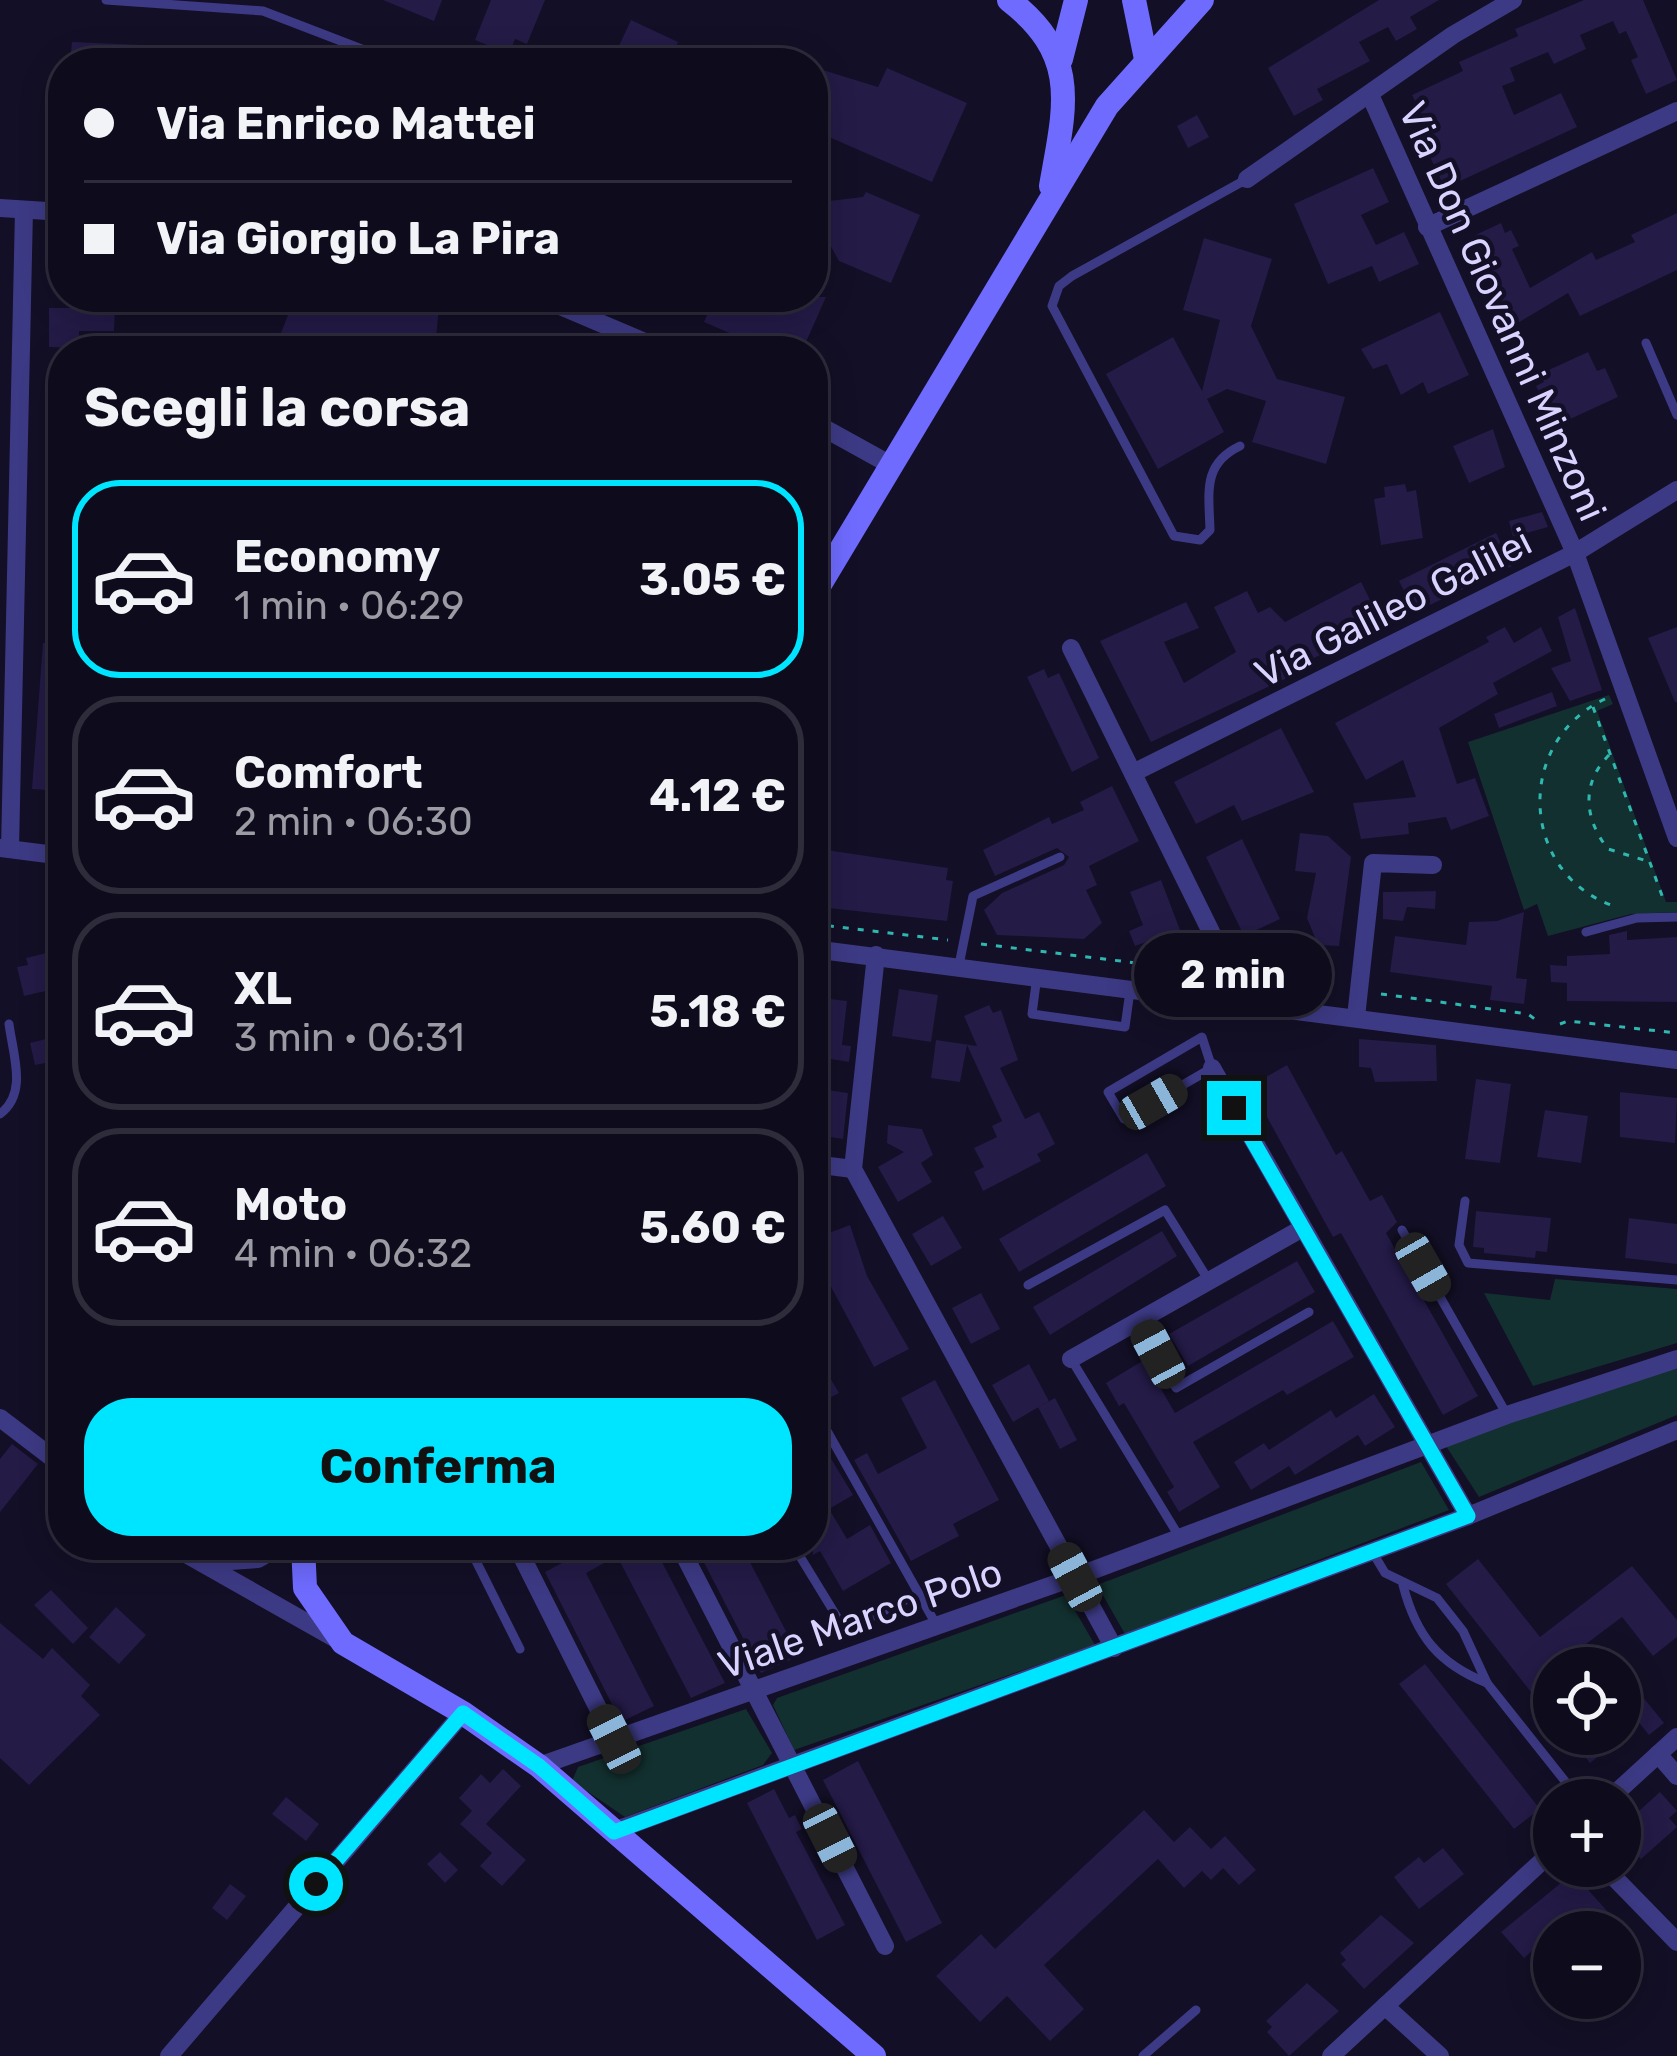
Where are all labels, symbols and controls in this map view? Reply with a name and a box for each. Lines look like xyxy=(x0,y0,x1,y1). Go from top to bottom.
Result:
street label: Via Don Giovanni Minzoni xyxy=(1389,95,1615,528)
text: Via Enrico Mattei xyxy=(156,97,536,150)
text: Via Giorgio La Pira xyxy=(156,212,560,265)
text: Scegli la corsa xyxy=(84,376,470,440)
street label: Via Galileo Galilei xyxy=(1248,518,1539,697)
icon: car xyxy=(90,525,198,633)
text: Economy xyxy=(234,530,440,583)
text: 3.05 € xyxy=(639,553,786,606)
text: 1 min · 06:29 xyxy=(234,583,464,629)
icon: car xyxy=(90,741,198,849)
text: Comfort xyxy=(234,746,423,799)
text: 4.12 € xyxy=(649,769,786,822)
text: 2 min · 06:30 xyxy=(234,799,473,845)
callout: 2 min xyxy=(1135,934,1333,1018)
text: 2 min xyxy=(1180,952,1286,998)
icon: car xyxy=(90,957,198,1065)
text: XL xyxy=(234,962,292,1015)
text: 5.18 € xyxy=(650,985,786,1038)
text: 3 min · 06:31 xyxy=(234,1015,464,1061)
car xyxy=(1113,1068,1193,1136)
route end xyxy=(1207,1081,1261,1135)
icon: car xyxy=(90,1173,198,1281)
text: Moto xyxy=(234,1178,347,1231)
text: 5.60 € xyxy=(640,1201,786,1254)
car xyxy=(1389,1227,1457,1307)
text: 4 min · 06:32 xyxy=(234,1231,472,1277)
car xyxy=(1125,1314,1191,1394)
button: Conferma xyxy=(84,1398,792,1536)
car xyxy=(1042,1537,1108,1617)
street label: Viale Marco Polo xyxy=(713,1549,1008,1689)
map controls xyxy=(1533,1647,1641,2019)
button: locate xyxy=(1533,1647,1641,1755)
car xyxy=(582,1699,646,1779)
button: + xyxy=(1533,1779,1641,1887)
car xyxy=(798,1798,862,1878)
route start xyxy=(289,1857,343,1911)
button: − xyxy=(1533,1911,1641,2019)

